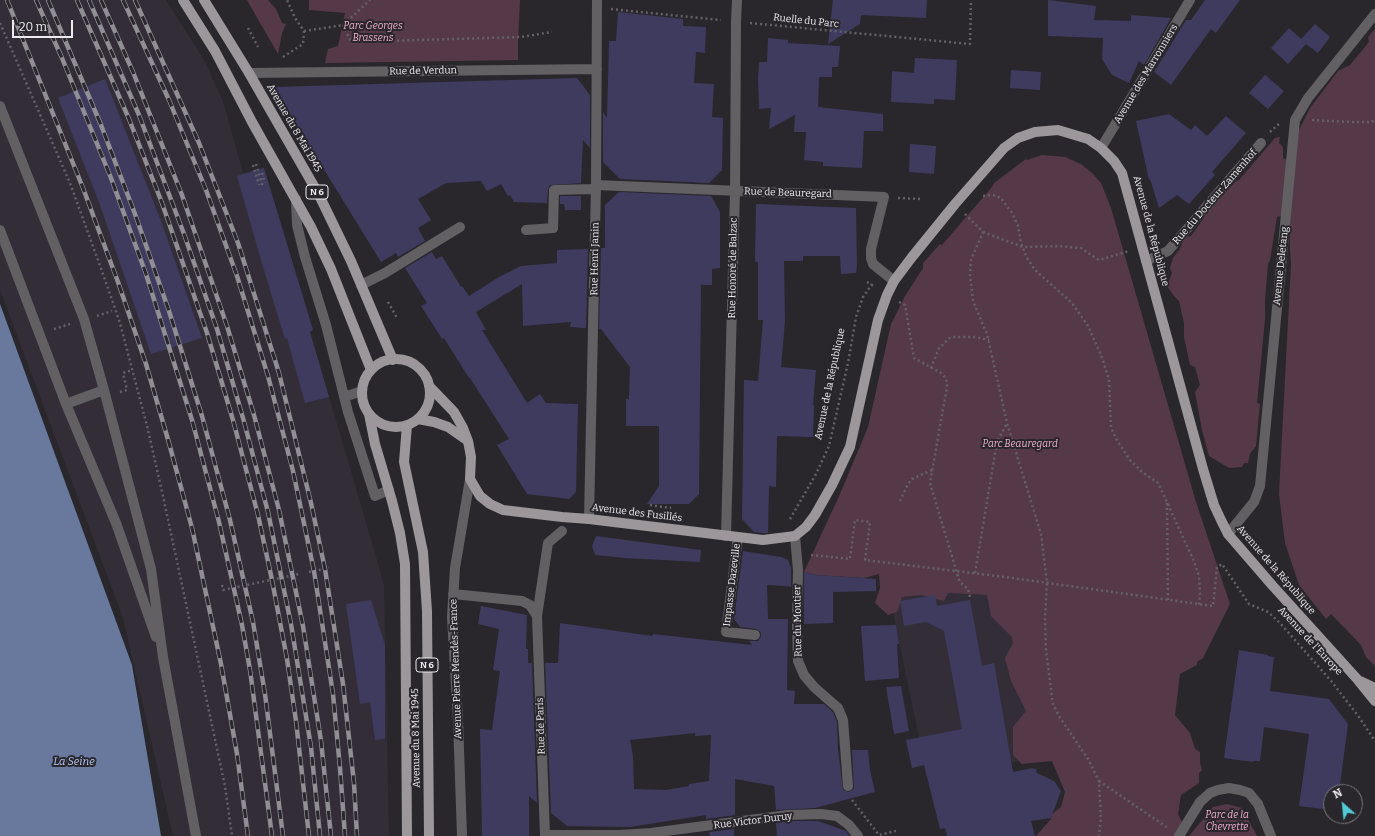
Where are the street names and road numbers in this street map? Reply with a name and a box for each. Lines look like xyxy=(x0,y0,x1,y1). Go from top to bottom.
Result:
street label: Ruelle du Parc xyxy=(773,12,839,30)
street label: Avenue des Marronniers xyxy=(1112,22,1180,126)
street label: Rue de Verdun xyxy=(389,64,457,78)
street label: Avenue du 8 Mai 1945 xyxy=(264,82,324,174)
street label: Rue du Docteur Zamenhof xyxy=(1170,147,1260,247)
street label: Avenue de la République xyxy=(1130,174,1172,288)
road number: N 6 xyxy=(306,185,328,199)
street label: Rue de Beauregard xyxy=(744,185,832,201)
street label: Rue Honoré de Balzac xyxy=(726,218,740,318)
street label: Rue Henri Janin xyxy=(588,222,602,296)
street label: Avenue Deletang xyxy=(1271,226,1291,306)
street label: Avenue de la République xyxy=(812,327,848,441)
street label: Avenue des Fusillés xyxy=(591,502,683,524)
street label: Avenue de la République xyxy=(1234,523,1318,617)
street label: Impasse Dazeville xyxy=(721,543,743,627)
street label: Rue du Moutier xyxy=(791,585,805,657)
street label: Avenue Pierre Mendès-France xyxy=(448,599,464,739)
street label: Avenue de l'Europe xyxy=(1275,604,1345,678)
road number: N 6 xyxy=(416,658,438,672)
street label: Avenue du 8 Mai 1945 xyxy=(409,688,423,788)
street label: Rue de Paris xyxy=(534,697,548,755)
street label: Rue Victor Duruy xyxy=(713,810,793,832)

